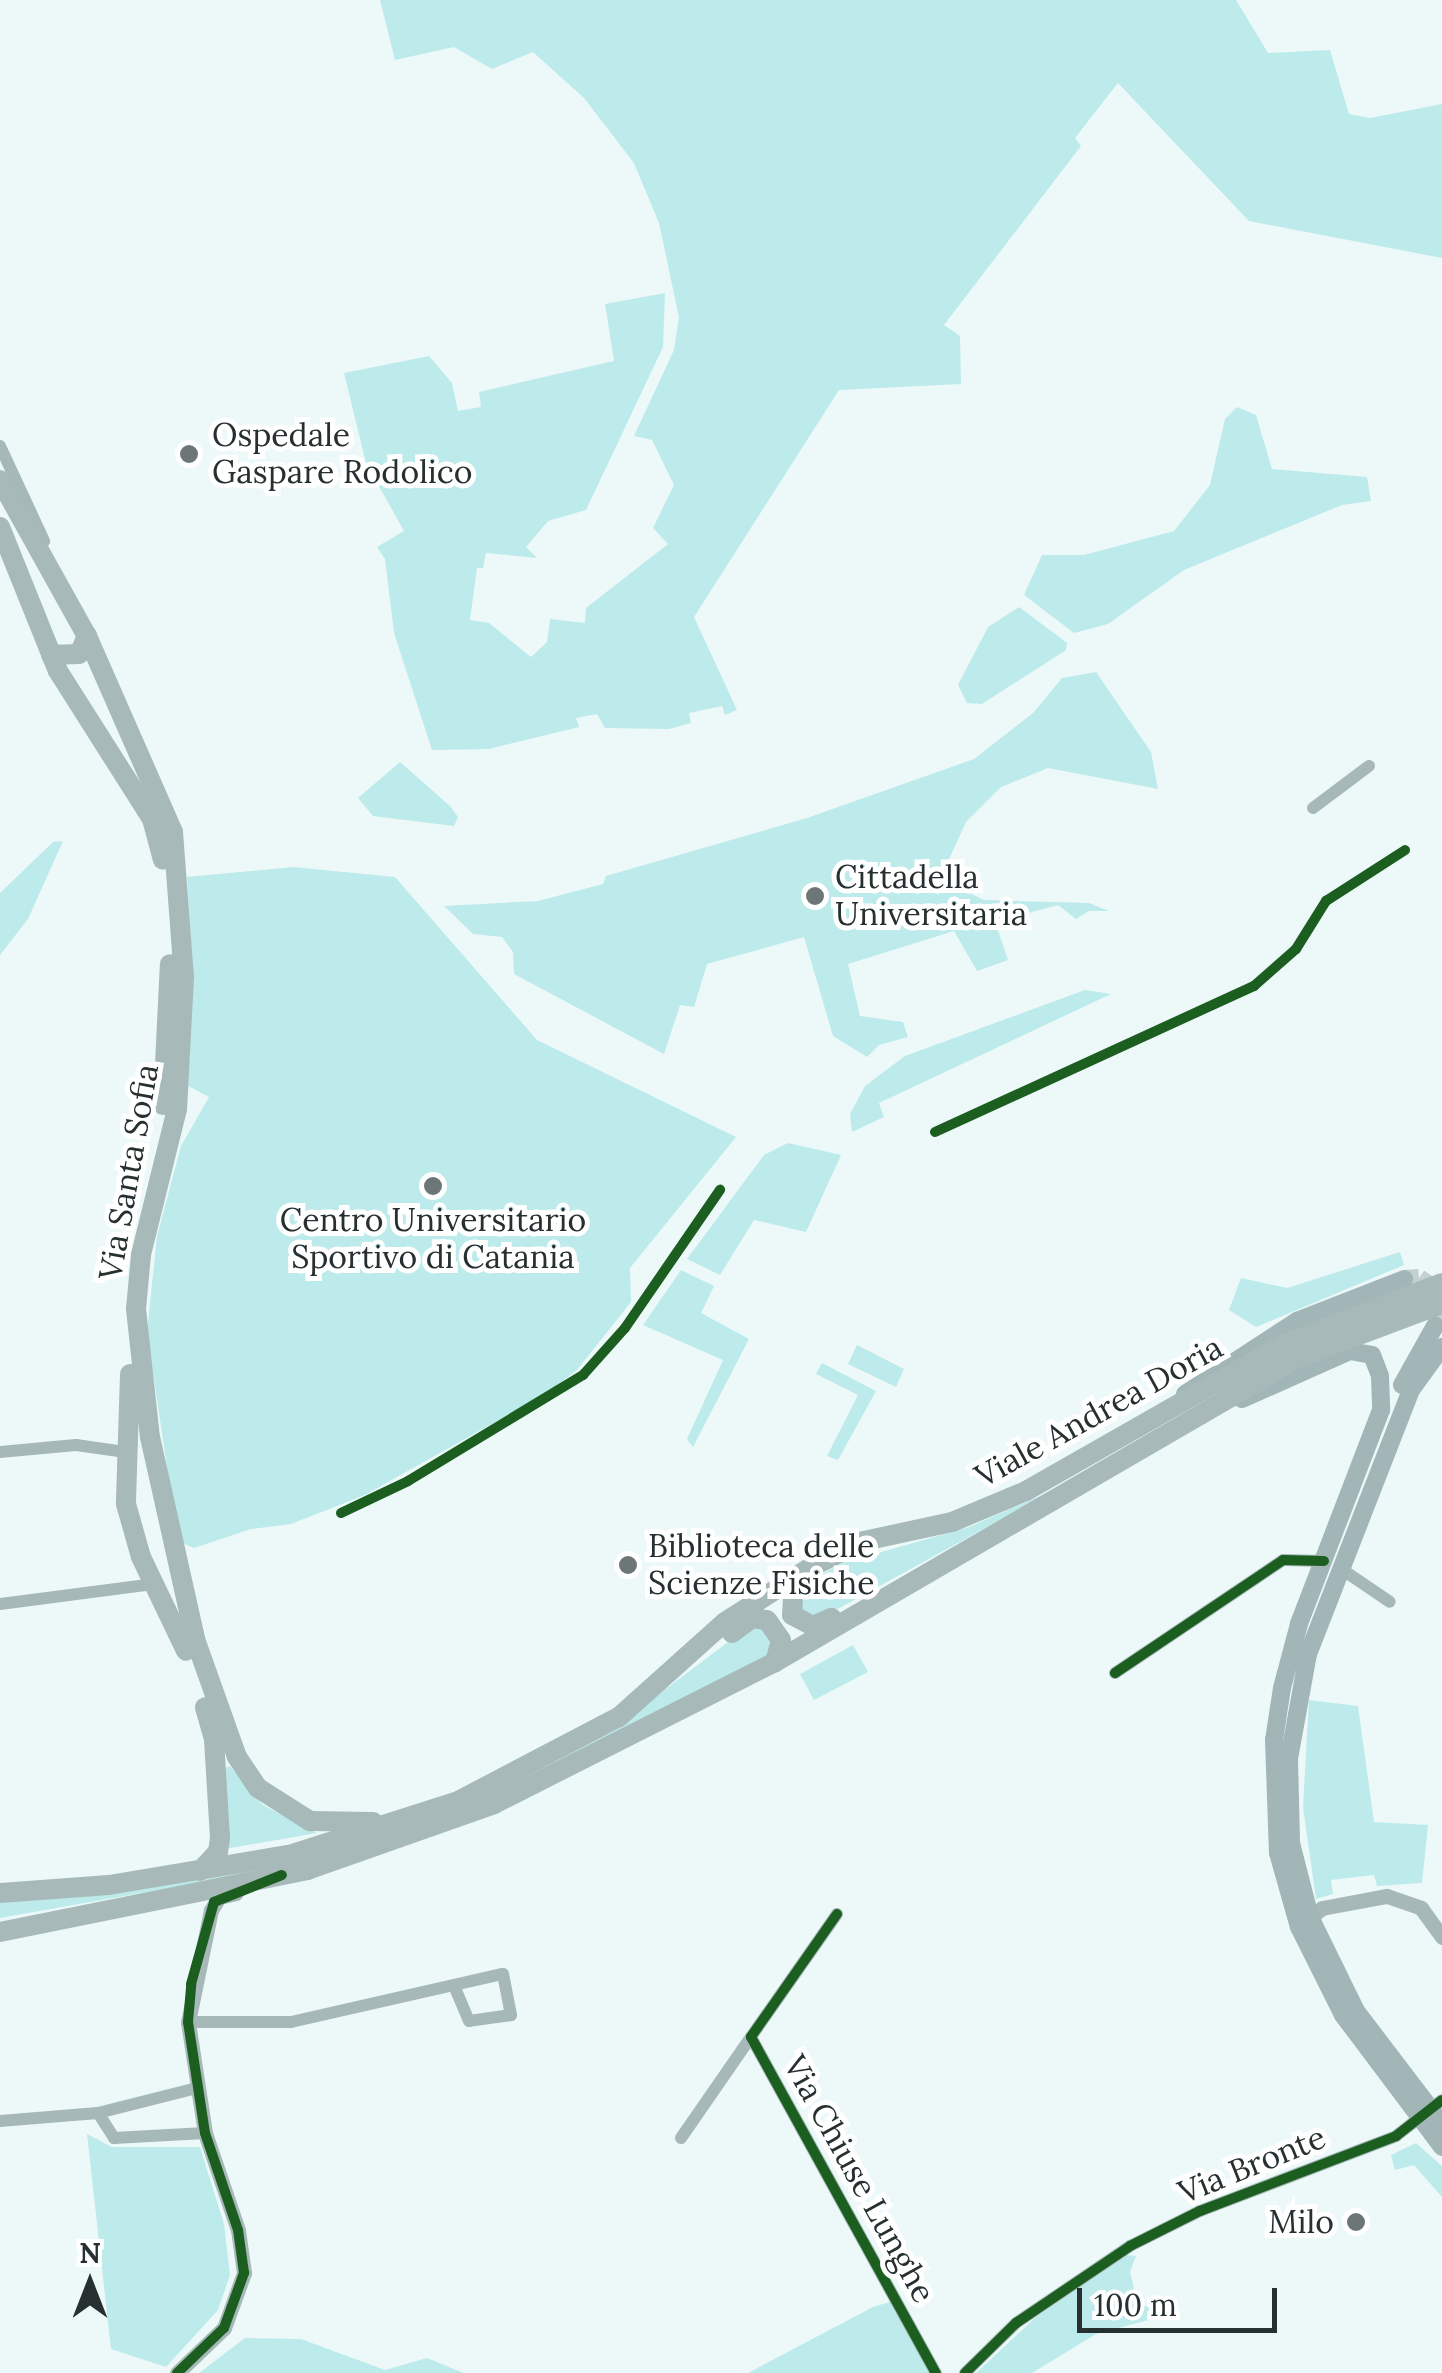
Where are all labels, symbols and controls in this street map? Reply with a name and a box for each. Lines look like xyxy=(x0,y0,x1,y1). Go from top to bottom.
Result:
place label: Ospedale Gaspare Rodolico xyxy=(212,417,472,492)
marker: Ospedale Gaspare Rodolico xyxy=(176,441,202,467)
place label: Cittadella Universitaria xyxy=(835,859,1027,934)
marker: Cittadella Universitaria xyxy=(804,885,826,907)
street label: Via Santa Sofia xyxy=(91,1061,167,1283)
marker: Centro Universitario Sportivo di Catania xyxy=(422,1175,444,1197)
place label: Centro Universitario Sportivo di Catania xyxy=(280,1202,586,1277)
street label: Viale Andrea Doria xyxy=(969,1328,1229,1496)
place label: Biblioteca delle Scienze Fisiche xyxy=(648,1528,875,1603)
marker: Biblioteca delle Scienze Fisiche xyxy=(617,1554,639,1576)
street label: Via Chiuse Lunghe xyxy=(775,2049,943,2309)
street label: Via Bronte xyxy=(1173,2118,1331,2212)
place label: Milo xyxy=(1268,2203,1334,2241)
marker: Milo xyxy=(1343,2209,1369,2235)
north arrow xyxy=(40,2233,140,2333)
text: N xyxy=(79,2235,101,2271)
scale bar xyxy=(1082,2268,1282,2330)
text: 100 m xyxy=(1094,2286,1177,2324)

